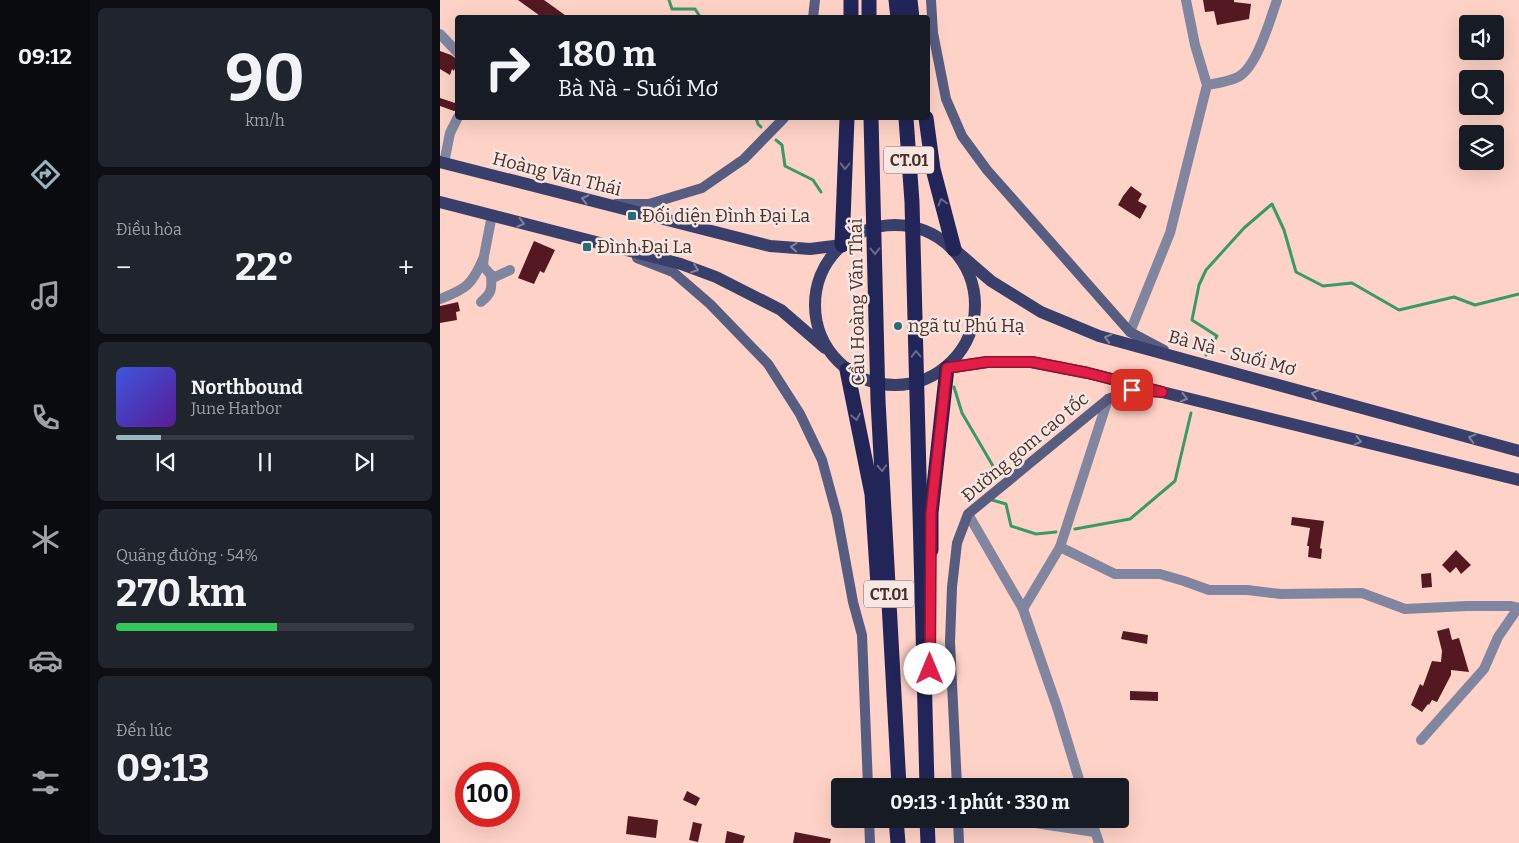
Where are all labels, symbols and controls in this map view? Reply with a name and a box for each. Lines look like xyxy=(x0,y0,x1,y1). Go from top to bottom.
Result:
map controls xyxy=(1459,15,1504,170)
button: sound xyxy=(1459,15,1504,60)
text: 180 m xyxy=(558,33,656,75)
icon: right xyxy=(475,35,540,100)
text: 90 xyxy=(225,39,305,117)
text: 09:12 xyxy=(18,43,72,70)
button: search xyxy=(1459,70,1504,115)
text: Bà Nà - Suối Mơ xyxy=(558,75,718,102)
text: km/h xyxy=(245,111,285,130)
button: layers xyxy=(1459,125,1504,170)
road number: CT.01 xyxy=(884,146,934,174)
street label: Hoàng Văn Thái xyxy=(490,147,624,201)
icon: directions xyxy=(28,157,63,192)
one-way arrow xyxy=(840,162,851,170)
one-way arrow xyxy=(580,194,589,205)
one-way arrow xyxy=(937,198,948,207)
place label: Đối diện Đình Đại La xyxy=(642,205,810,227)
marker: Đối diện Đình Đại La xyxy=(626,210,638,222)
one-way arrow xyxy=(517,217,525,227)
street label: Cầu Hoàng Văn Thái xyxy=(845,218,869,386)
text: Điều hòa xyxy=(116,220,182,239)
place label: Đình Đại La xyxy=(597,236,692,258)
marker: Đình Đại La xyxy=(581,241,593,253)
one-way arrow xyxy=(790,242,798,253)
text: 22° xyxy=(235,244,294,290)
one-way arrow xyxy=(869,247,880,255)
text: − xyxy=(116,251,131,284)
text: + xyxy=(398,251,414,284)
one-way arrow xyxy=(690,263,699,273)
icon: music xyxy=(28,278,63,313)
place label: ngã tư Phú Hạ xyxy=(908,315,1025,337)
marker: ngã tư Phú Hạ xyxy=(892,320,904,332)
street label: Bà Nà - Suối Mơ xyxy=(1166,325,1298,381)
one-way arrow xyxy=(1104,333,1112,344)
one-way arrow xyxy=(911,350,921,358)
pin xyxy=(1111,369,1153,411)
text: Northbound xyxy=(191,376,303,399)
icon: arrive xyxy=(1118,376,1146,404)
street label: Đường gom cao tốc xyxy=(957,387,1093,507)
one-way arrow xyxy=(1312,390,1320,400)
one-way arrow xyxy=(1179,392,1188,403)
text: June Harbor xyxy=(191,399,282,418)
icon: phone xyxy=(28,400,63,435)
one-way arrow xyxy=(850,413,861,422)
one-way arrow xyxy=(1468,433,1476,444)
one-way arrow xyxy=(1354,435,1363,446)
icon: previous xyxy=(152,448,180,476)
icon: pause xyxy=(251,448,279,476)
icon: next xyxy=(350,448,378,476)
one-way arrow xyxy=(877,464,888,472)
icon: climate xyxy=(28,522,63,557)
text: Quãng đường · 54% xyxy=(116,546,258,565)
text: 270 km xyxy=(116,570,246,616)
road number: CT.01 xyxy=(864,580,914,608)
position arrow xyxy=(903,642,955,694)
icon: car xyxy=(28,643,63,678)
text: Đến lúc xyxy=(116,721,172,740)
text: 09:13 xyxy=(116,745,210,791)
speed limit sign: 100 xyxy=(455,762,520,827)
icon: filters xyxy=(28,765,63,800)
text: 09:13 · 1 phút · 330 m xyxy=(890,791,1070,814)

